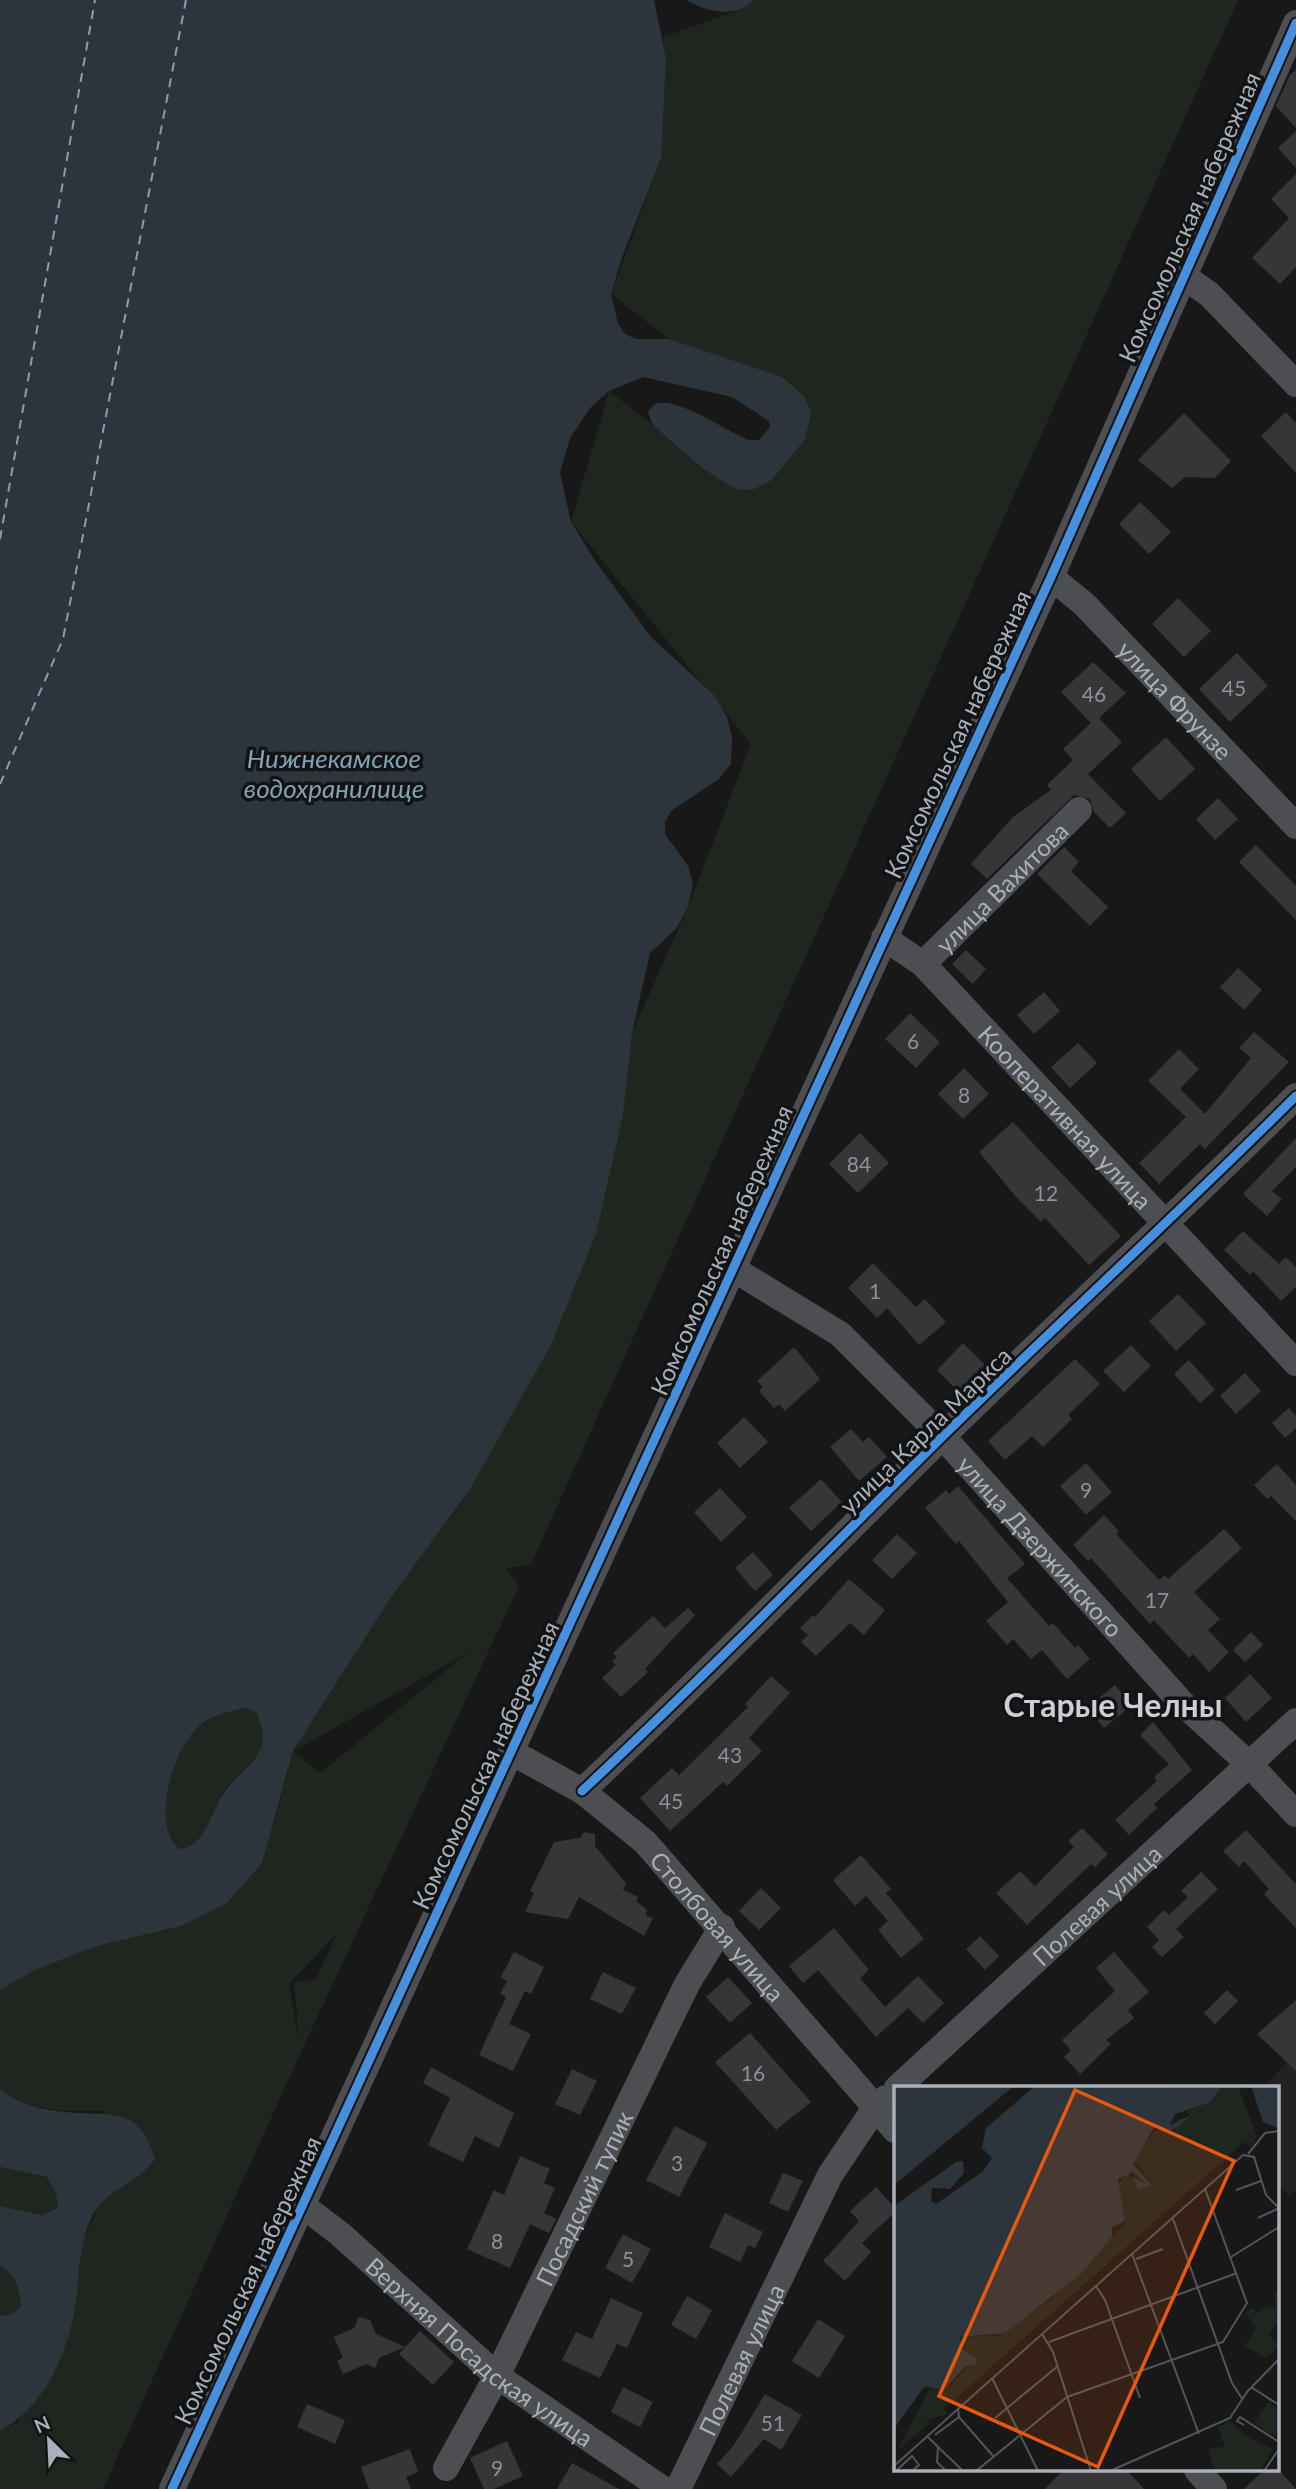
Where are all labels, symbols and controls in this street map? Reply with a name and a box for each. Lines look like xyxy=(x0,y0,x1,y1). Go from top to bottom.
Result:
street label: Комсомольская набережная xyxy=(1112,67,1266,367)
street label: Комсомольская набережная xyxy=(877,585,1037,883)
street label: улица Фрунзе xyxy=(1112,634,1239,765)
house number: 45 xyxy=(1222,675,1246,700)
house number: 46 xyxy=(1082,681,1106,706)
water label: Нижнекамское водохранилище xyxy=(244,742,424,804)
street label: улица Вахитова xyxy=(929,815,1073,958)
street label: Кооперативная улица xyxy=(973,1019,1159,1215)
house number: 6 xyxy=(907,1028,919,1053)
house number: 8 xyxy=(958,1082,970,1107)
street label: Комсомольская набережная xyxy=(644,1100,798,1400)
house number: 84 xyxy=(847,1151,871,1176)
house number: 12 xyxy=(1034,1180,1058,1205)
house number: 1 xyxy=(869,1278,881,1303)
street label: улица Карла Маркса xyxy=(833,1341,1017,1519)
street label: улица Дзержинского xyxy=(952,1449,1130,1642)
house number: 9 xyxy=(1080,1477,1092,1502)
house number: 17 xyxy=(1145,1587,1169,1612)
street label: Комсомольская набережная xyxy=(405,1616,565,1914)
district label: Старые Челны xyxy=(1003,1685,1223,1724)
house number: 43 xyxy=(718,1742,742,1767)
house number: 45 xyxy=(659,1788,683,1813)
street label: Полевая улица xyxy=(1026,1838,1167,1971)
street label: Столбовая улица xyxy=(645,1845,791,2007)
house number: 16 xyxy=(741,2060,765,2085)
inset map xyxy=(894,2086,1278,2472)
street label: Посадский тупик xyxy=(529,2105,638,2290)
street label: Комсомольская набережная xyxy=(167,2131,327,2429)
house number: 3 xyxy=(671,2150,683,2175)
house number: 8 xyxy=(491,2228,503,2253)
house number: 5 xyxy=(622,2246,634,2271)
street label: Верхняя Посадская улица xyxy=(361,2251,599,2452)
street label: Полевая улица xyxy=(692,2279,790,2440)
north arrow xyxy=(14,2405,84,2475)
house number: 51 xyxy=(761,2410,785,2435)
text: N xyxy=(31,2411,53,2437)
house number: 9 xyxy=(491,2455,503,2480)

